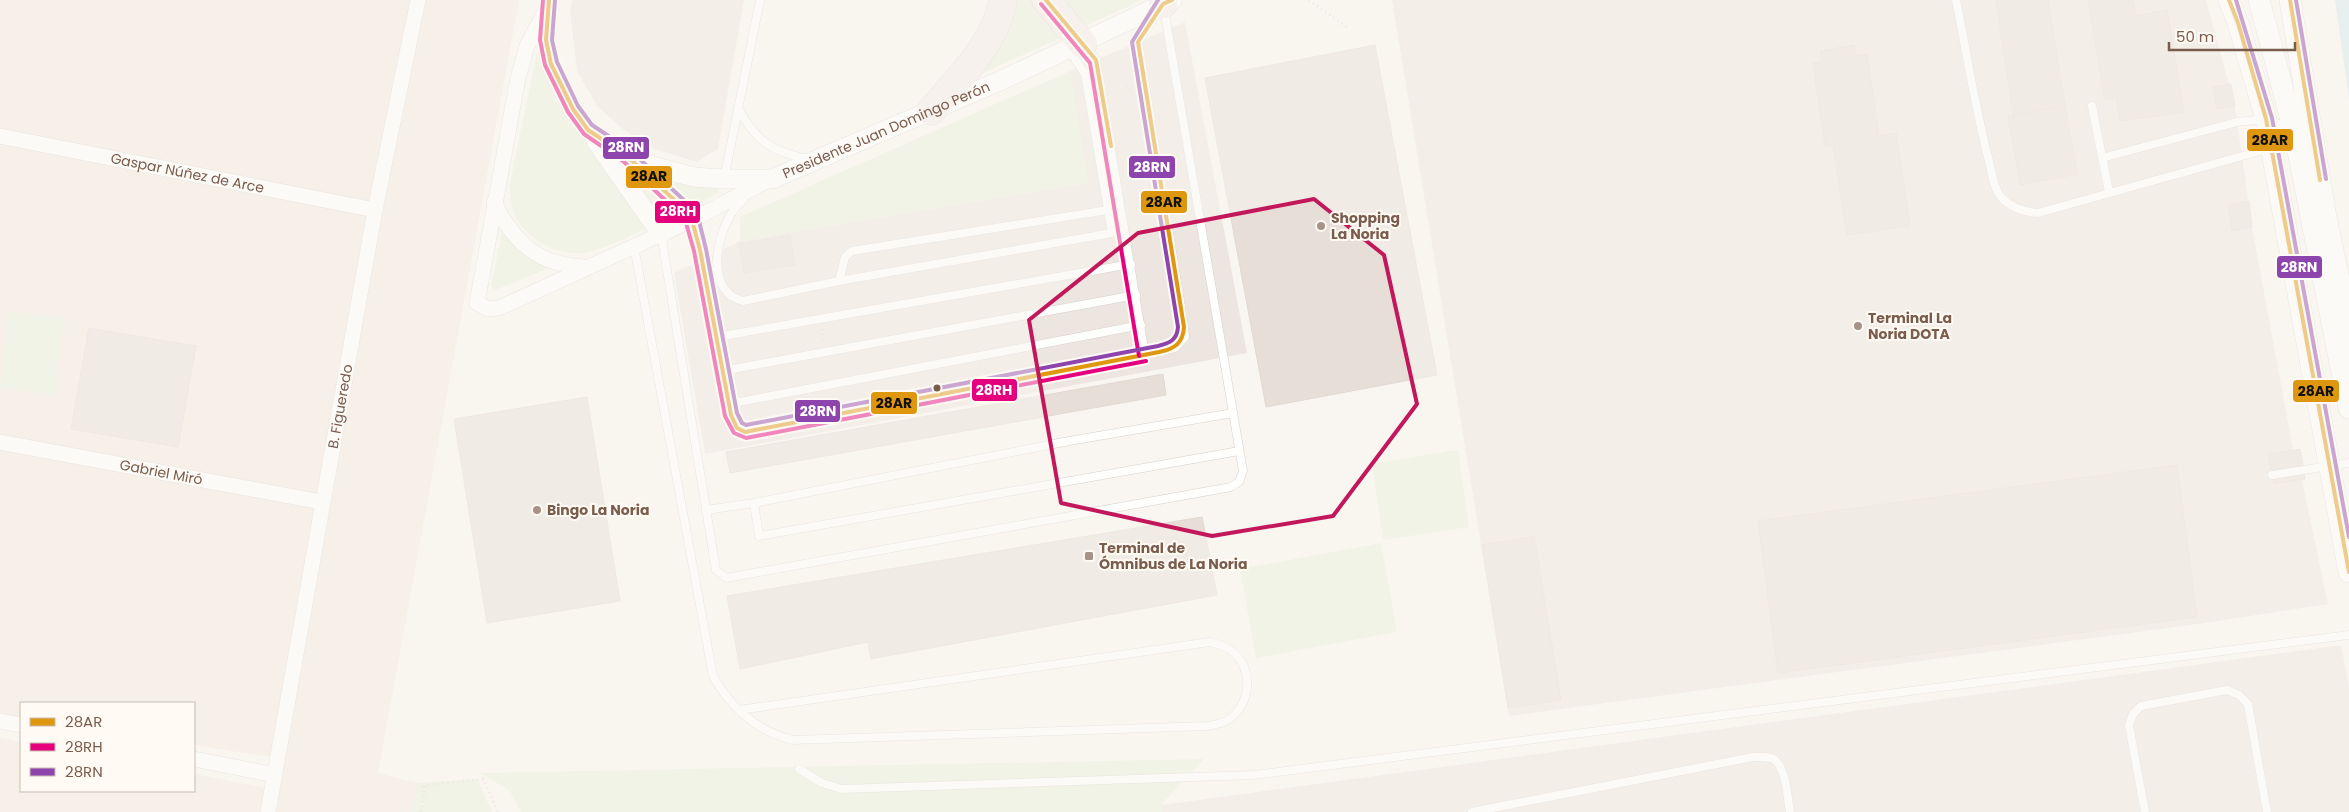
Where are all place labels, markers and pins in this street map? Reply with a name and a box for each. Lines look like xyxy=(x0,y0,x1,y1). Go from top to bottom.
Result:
place label: Shopping La Noria xyxy=(1331,208,1400,244)
marker: Shopping La Noria xyxy=(1315,220,1327,232)
place label: Terminal La Noria DOTA xyxy=(1868,308,1952,344)
marker: Terminal La Noria DOTA xyxy=(1852,320,1864,332)
unlabelled marker xyxy=(932,383,942,393)
place label: Bingo La Noria xyxy=(547,500,649,520)
marker: Bingo La Noria xyxy=(531,504,543,516)
place label: Terminal de Ómnibus de La Noria xyxy=(1099,538,1247,574)
marker: Terminal de Ómnibus de La Noria xyxy=(1083,550,1095,562)

